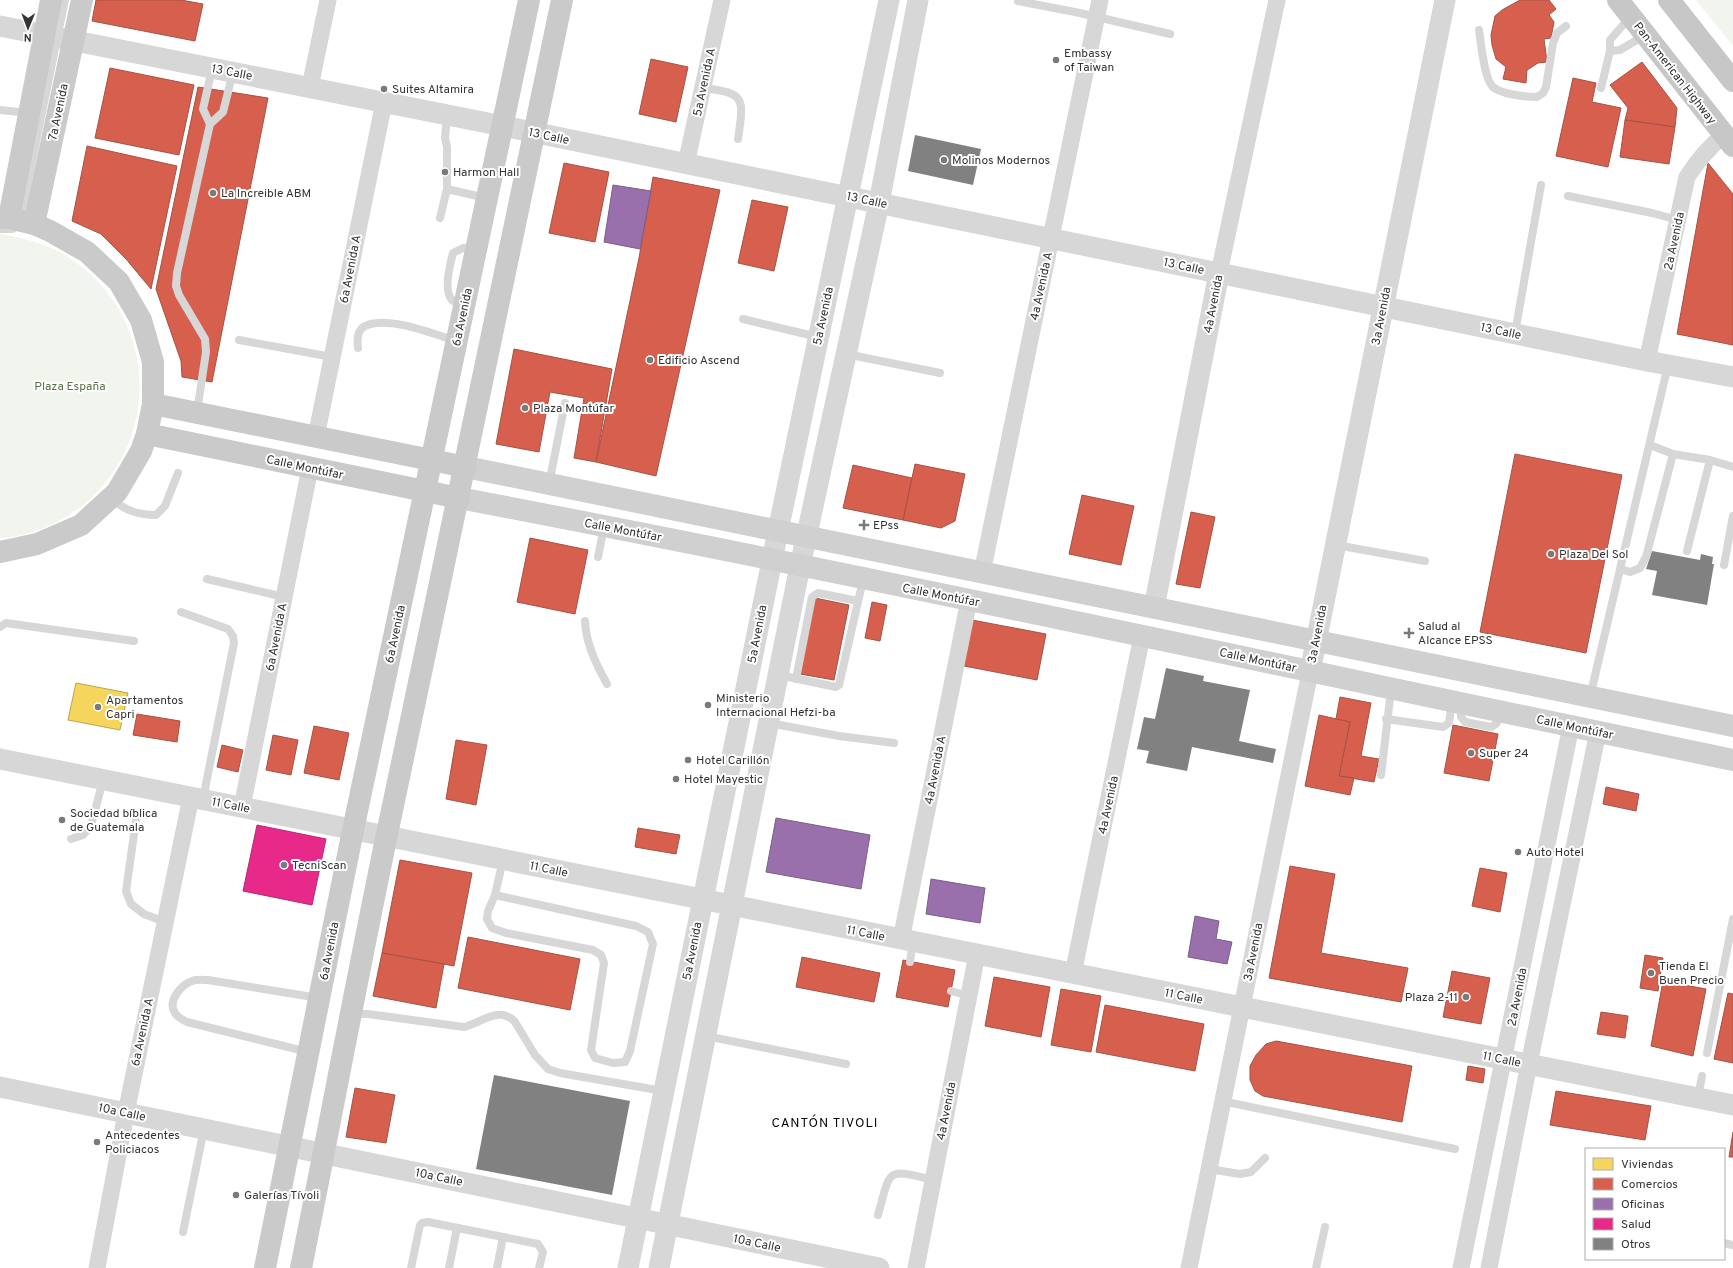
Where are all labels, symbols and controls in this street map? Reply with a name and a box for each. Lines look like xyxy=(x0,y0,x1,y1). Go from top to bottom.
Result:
north arrow xyxy=(8,8,48,48)
street label: Pan-American Highway xyxy=(1629,19,1719,128)
text: N xyxy=(24,30,32,44)
street label: 5a Avenida A xyxy=(690,46,720,118)
place label: Embassy of Taiwan xyxy=(1064,46,1114,76)
marker: Embassy of Taiwan xyxy=(1051,55,1061,65)
street label: 13 Calle xyxy=(210,61,254,85)
street label: 7a Avenida xyxy=(45,82,73,142)
place label: Suites Altamira xyxy=(392,82,474,98)
marker: Suites Altamira xyxy=(379,84,389,94)
street label: 13 Calle xyxy=(527,125,571,149)
place label: Molinos Modernos xyxy=(952,153,1050,169)
marker: Molinos Modernos xyxy=(939,155,949,165)
place label: Harmon Hall xyxy=(453,165,519,181)
marker: Harmon Hall xyxy=(440,167,450,177)
place label: La Increible ABM xyxy=(221,186,311,202)
marker: La Increible ABM xyxy=(208,188,218,198)
street label: 13 Calle xyxy=(845,189,889,213)
street label: 2a Avenida xyxy=(1661,211,1689,272)
street label: 6a Avenida A xyxy=(337,234,365,305)
street label: 4a Avenida A xyxy=(1027,250,1057,322)
street label: 13 Calle xyxy=(1162,255,1206,279)
street label: 4a Avenida xyxy=(1200,274,1227,335)
street label: 5a Avenida xyxy=(810,286,838,347)
street label: 3a Avenida xyxy=(1368,286,1395,347)
street label: 6a Avenida xyxy=(449,287,477,348)
street label: 13 Calle xyxy=(1479,320,1523,344)
place label: Edificio Ascend xyxy=(658,353,740,369)
marker: Edificio Ascend xyxy=(645,355,655,365)
park label: Plaza España xyxy=(34,379,106,395)
place label: Plaza Montúfar xyxy=(533,401,615,417)
marker: Plaza Montúfar xyxy=(520,403,530,413)
street label: Calle Montúfar xyxy=(265,452,345,484)
street label: Calle Montúfar xyxy=(583,516,663,546)
place label: EPss xyxy=(873,518,899,534)
marker: EPss xyxy=(858,519,870,531)
place label: Plaza Del Sol xyxy=(1559,547,1629,563)
marker: Plaza Del Sol xyxy=(1546,549,1556,559)
street label: Calle Montúfar xyxy=(901,581,981,611)
street label: 6a Avenida A xyxy=(263,602,291,673)
street label: 6a Avenida xyxy=(382,604,410,665)
street label: 5a Avenida xyxy=(744,604,771,665)
street label: 3a Avenida xyxy=(1304,604,1331,665)
place label: Salud al Alcance EPSS xyxy=(1418,619,1493,649)
marker: Salud al Alcance EPSS xyxy=(1403,627,1415,639)
street label: Calle Montúfar xyxy=(1218,645,1298,677)
place label: Ministerio Internacional Hefzi-ba xyxy=(716,691,835,721)
place label: Apartamentos Capri xyxy=(106,693,183,723)
marker: Ministerio Internacional Hefzi-ba xyxy=(703,700,713,710)
marker: Apartamentos Capri xyxy=(93,702,103,712)
street label: Calle Montúfar xyxy=(1535,712,1615,744)
street label: 4a Avenida A xyxy=(921,734,950,806)
place label: Super 24 xyxy=(1479,746,1529,762)
marker: Super 24 xyxy=(1466,748,1476,758)
place label: Hotel Carillón xyxy=(696,753,769,769)
marker: Hotel Carillón xyxy=(683,755,693,765)
place label: Hotel Mayestic xyxy=(684,772,763,788)
marker: Hotel Mayestic xyxy=(671,774,681,784)
street label: 4a Avenida xyxy=(1095,775,1123,836)
street label: 11 Calle xyxy=(210,794,251,818)
place label: Sociedad bíblica de Guatemala xyxy=(70,806,157,836)
marker: Sociedad bíblica de Guatemala xyxy=(57,815,67,825)
place label: Auto Hotel xyxy=(1526,845,1584,861)
marker: Auto Hotel xyxy=(1513,847,1523,857)
place label: TecniScan xyxy=(292,858,347,874)
street label: 11 Calle xyxy=(528,858,569,882)
marker: TecniScan xyxy=(279,860,289,870)
street label: 6a Avenida xyxy=(317,921,343,982)
street label: 5a Avenida xyxy=(679,921,706,982)
street label: 11 Calle xyxy=(845,922,886,946)
street label: 3a Avenida xyxy=(1240,922,1267,983)
place label: Tienda El Buen Precio xyxy=(1659,959,1724,989)
street label: 2a Avenida xyxy=(1504,967,1531,1028)
marker: Tienda El Buen Precio xyxy=(1646,968,1656,978)
street label: 11 Calle xyxy=(1163,985,1204,1009)
place label: Plaza 2-11 xyxy=(1405,990,1458,1006)
marker: Plaza 2-11 xyxy=(1461,992,1471,1002)
street label: 6a Avenida A xyxy=(128,997,158,1068)
street label: 11 Calle xyxy=(1481,1048,1522,1072)
street label: 4a Avenida xyxy=(933,1081,960,1142)
street label: 10a Calle xyxy=(97,1100,147,1126)
district label: CANTÓN TIVOLI xyxy=(772,1114,878,1132)
place label: Antecedentes Policiacos xyxy=(105,1128,180,1158)
marker: Antecedentes Policiacos xyxy=(92,1137,102,1147)
legend xyxy=(1585,1148,1725,1260)
text: Viviendas xyxy=(1621,1157,1673,1173)
street label: 10a Calle xyxy=(414,1165,464,1191)
text: Comercios xyxy=(1621,1177,1678,1193)
place label: Galerías Tívoli xyxy=(244,1188,319,1204)
marker: Galerías Tívoli xyxy=(231,1190,241,1200)
text: Oficinas xyxy=(1621,1197,1665,1213)
text: Salud xyxy=(1621,1217,1651,1233)
street label: 10a Calle xyxy=(732,1231,782,1257)
text: Otros xyxy=(1621,1237,1650,1253)

